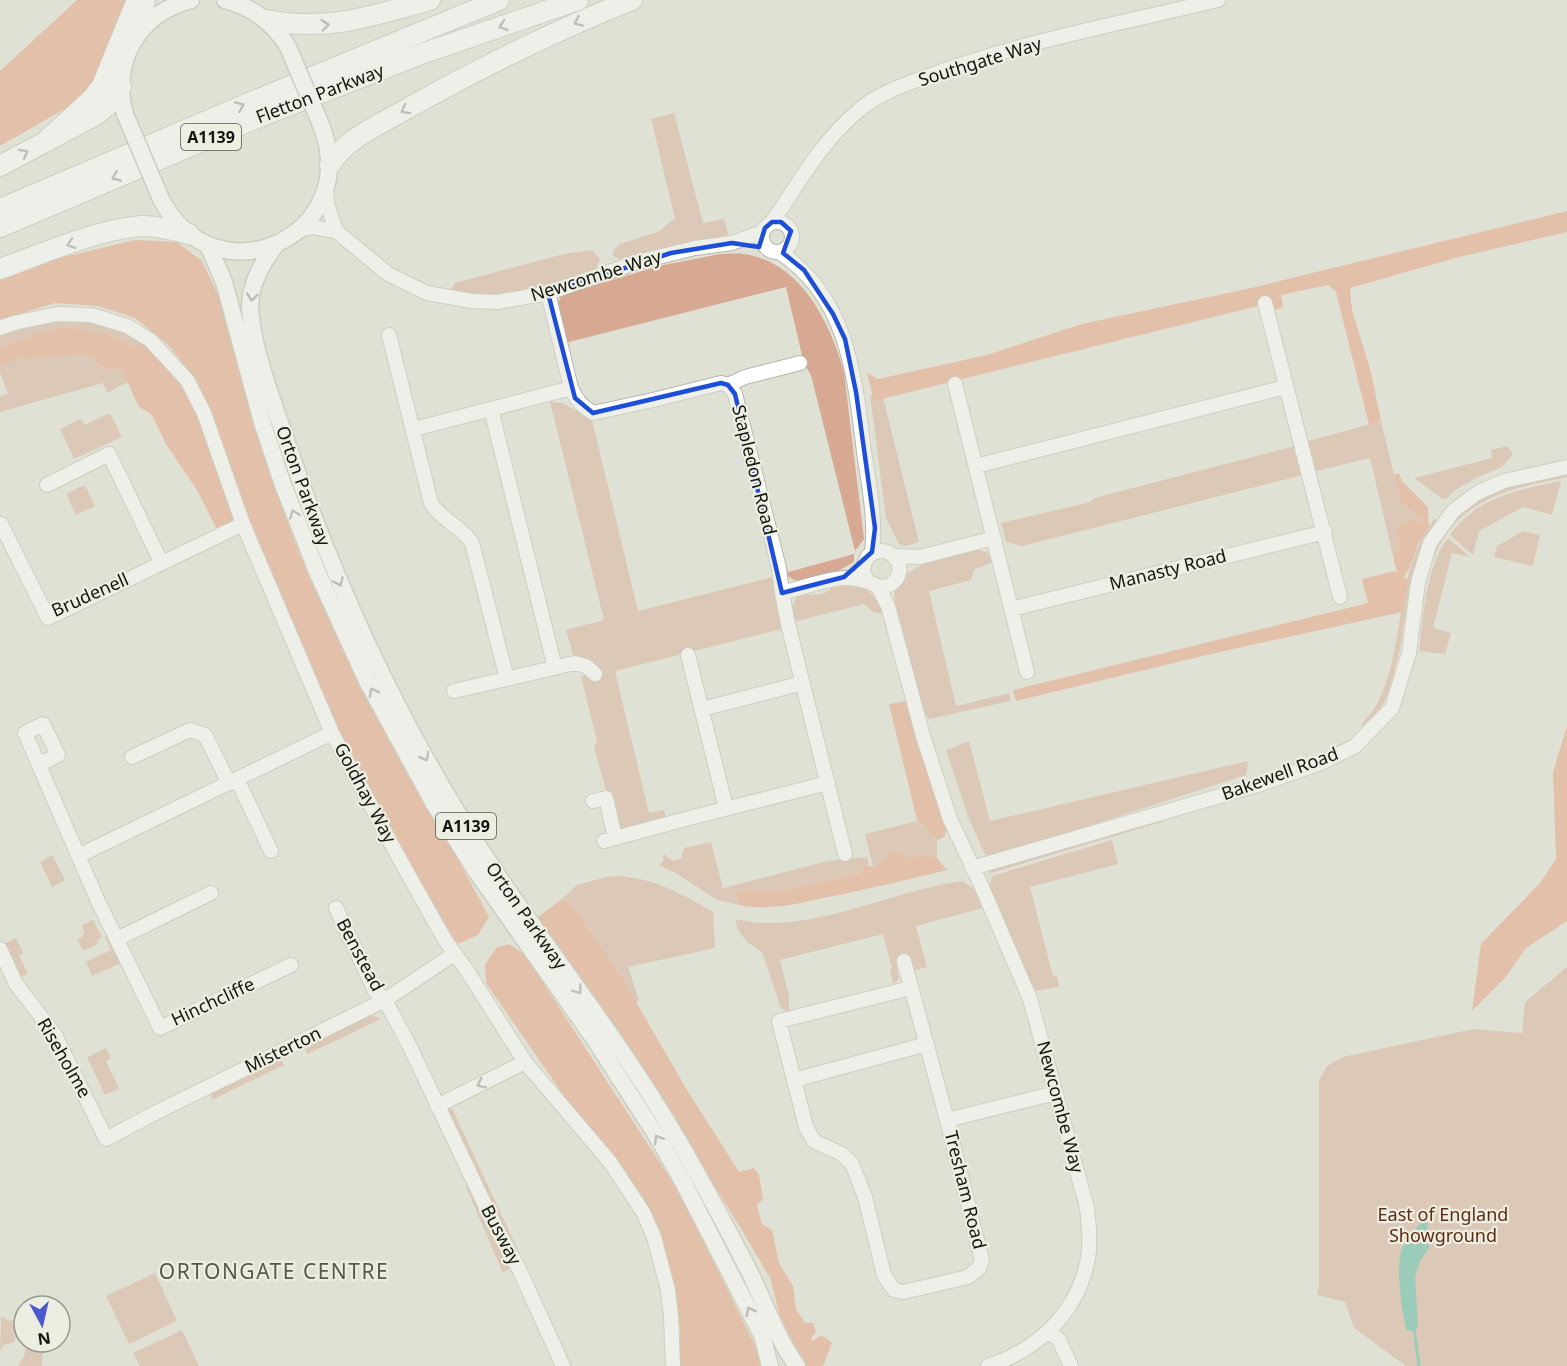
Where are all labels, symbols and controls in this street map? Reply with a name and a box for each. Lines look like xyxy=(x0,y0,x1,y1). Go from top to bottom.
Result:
one-way arrow xyxy=(574,15,585,27)
one-way arrow xyxy=(498,18,509,31)
one-way arrow xyxy=(320,19,329,31)
street label: Southgate Way xyxy=(915,31,1045,91)
street label: Fletton Parkway xyxy=(252,57,388,129)
one-way arrow xyxy=(234,102,245,114)
one-way arrow xyxy=(400,103,411,115)
road number: A1139 xyxy=(181,124,241,150)
one-way arrow xyxy=(18,149,28,160)
one-way arrow xyxy=(112,170,123,182)
one-way arrow xyxy=(66,237,77,250)
street label: Newcombe Way xyxy=(527,244,665,306)
one-way arrow xyxy=(247,292,259,301)
street label: Stapledon Road xyxy=(727,402,783,537)
street label: Orton Parkway xyxy=(271,422,337,550)
one-way arrow xyxy=(289,509,302,520)
street label: Manasty Road xyxy=(1107,543,1229,595)
street label: Brudenell xyxy=(47,566,132,622)
one-way arrow xyxy=(332,575,344,586)
one-way arrow xyxy=(369,688,380,699)
street label: Goldhay Way xyxy=(329,738,403,848)
street label: Bakewell Road xyxy=(1218,741,1341,805)
one-way arrow xyxy=(418,750,430,761)
road number: A1139 xyxy=(436,813,496,839)
street label: Orton Parkway xyxy=(481,857,573,975)
street label: Benstead xyxy=(332,914,390,995)
street label: Hinchcliffe xyxy=(167,971,258,1031)
one-way arrow xyxy=(571,983,582,994)
street label: Riseholme xyxy=(32,1013,97,1102)
street label: Misterton xyxy=(240,1020,325,1078)
street label: Newcombe Way xyxy=(1032,1038,1090,1176)
one-way arrow xyxy=(477,1077,487,1088)
street label: Tresham Road xyxy=(940,1128,992,1251)
one-way arrow xyxy=(654,1135,666,1145)
street label: Busway xyxy=(476,1200,528,1270)
park label: East of England Showground xyxy=(1378,1202,1508,1247)
district label: ORTONGATE CENTRE xyxy=(159,1257,389,1285)
north arrow xyxy=(12,1294,72,1354)
one-way arrow xyxy=(746,1307,758,1318)
text: N xyxy=(36,1327,52,1351)

